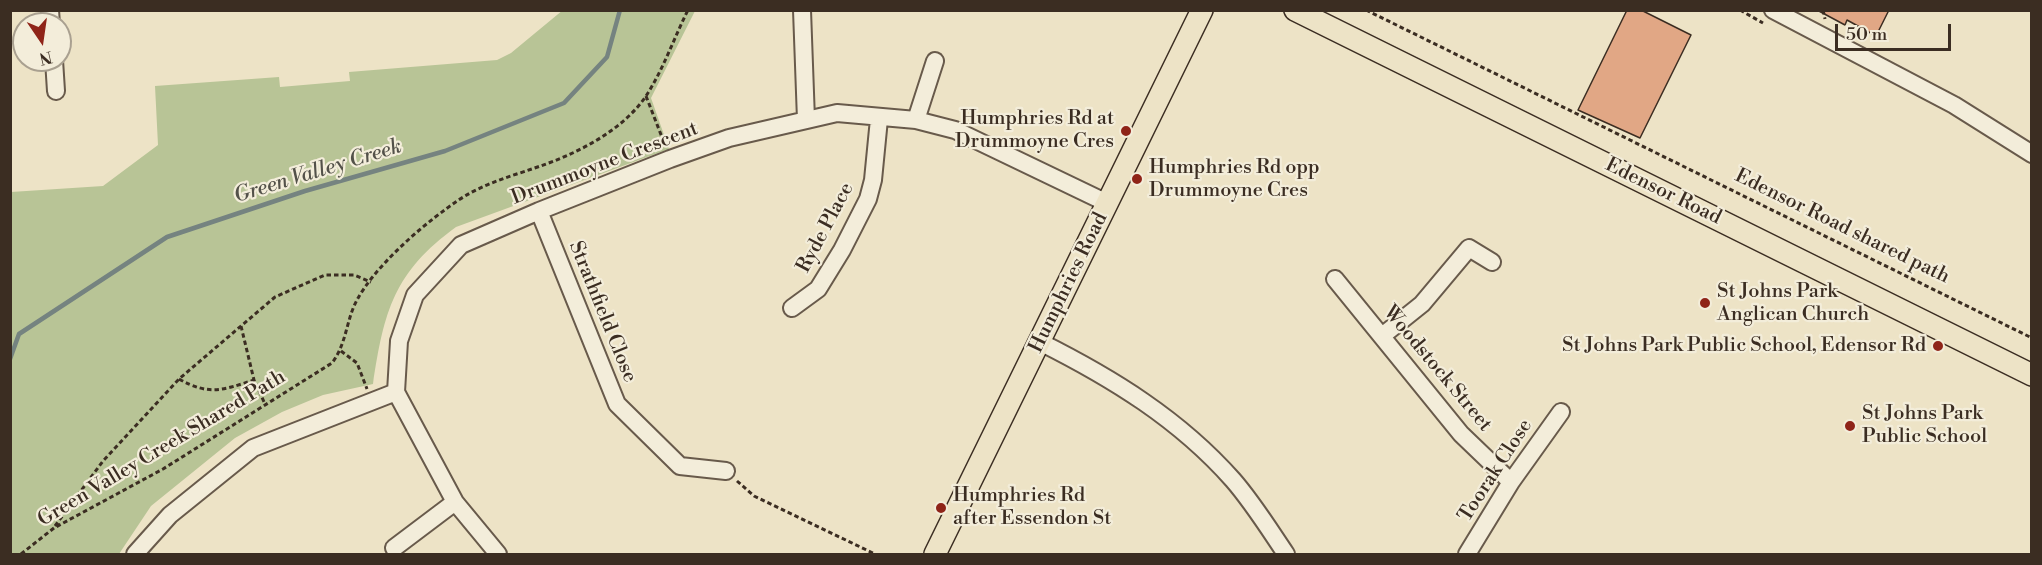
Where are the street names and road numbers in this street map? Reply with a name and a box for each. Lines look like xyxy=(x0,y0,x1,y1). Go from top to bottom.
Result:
street label: Drummoyne Crescent xyxy=(508,117,702,211)
street label: Edensor Road xyxy=(1601,154,1725,230)
street label: Edensor Road shared path xyxy=(1731,164,1953,290)
street label: Ryde Place xyxy=(792,179,860,277)
street label: Humphries Road xyxy=(1025,209,1113,357)
street label: Strathfield Close xyxy=(563,238,641,386)
street label: Woodstock Street xyxy=(1377,301,1497,437)
street label: Green Valley Creek Shared Path xyxy=(34,365,290,533)
street label: Toorak Close xyxy=(1454,415,1538,527)

